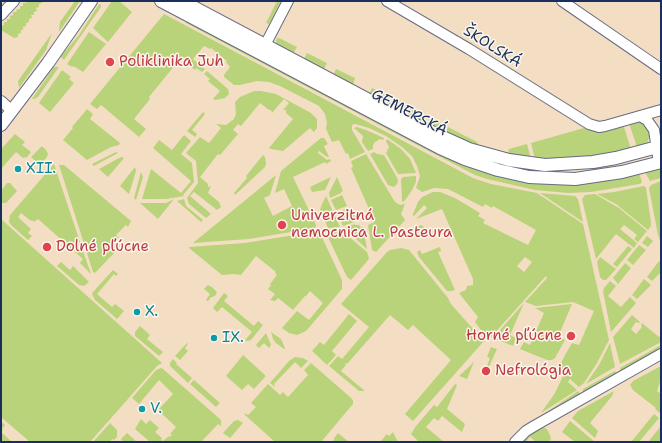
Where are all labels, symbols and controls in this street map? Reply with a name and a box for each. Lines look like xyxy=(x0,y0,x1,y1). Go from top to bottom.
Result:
street label: ŠKOLSKÁ xyxy=(460,22,524,72)
place label: Poliklinika Juh xyxy=(119,53,224,71)
marker: Poliklinika Juh xyxy=(104,56,116,68)
street label: GEMERSKÁ xyxy=(368,86,450,140)
place label: XII. xyxy=(26,160,56,178)
marker: XII. xyxy=(13,164,23,174)
place label: Univerzitná nemocnica L. Pasteura xyxy=(291,207,452,242)
marker: Univerzitná nemocnica L. Pasteura xyxy=(276,219,288,231)
place label: Dolné pľúcne xyxy=(56,238,149,256)
marker: Dolné pľúcne xyxy=(41,241,53,253)
place label: X. xyxy=(145,303,158,321)
marker: X. xyxy=(132,307,142,317)
place label: Horné pľúcne xyxy=(466,327,562,345)
place label: IX. xyxy=(222,329,244,347)
marker: Horné pľúcne xyxy=(565,330,577,342)
marker: IX. xyxy=(209,333,219,343)
place label: Nefrológia xyxy=(495,362,571,380)
marker: Nefrológia xyxy=(480,365,492,377)
place label: V. xyxy=(150,400,162,418)
marker: V. xyxy=(137,404,147,414)

